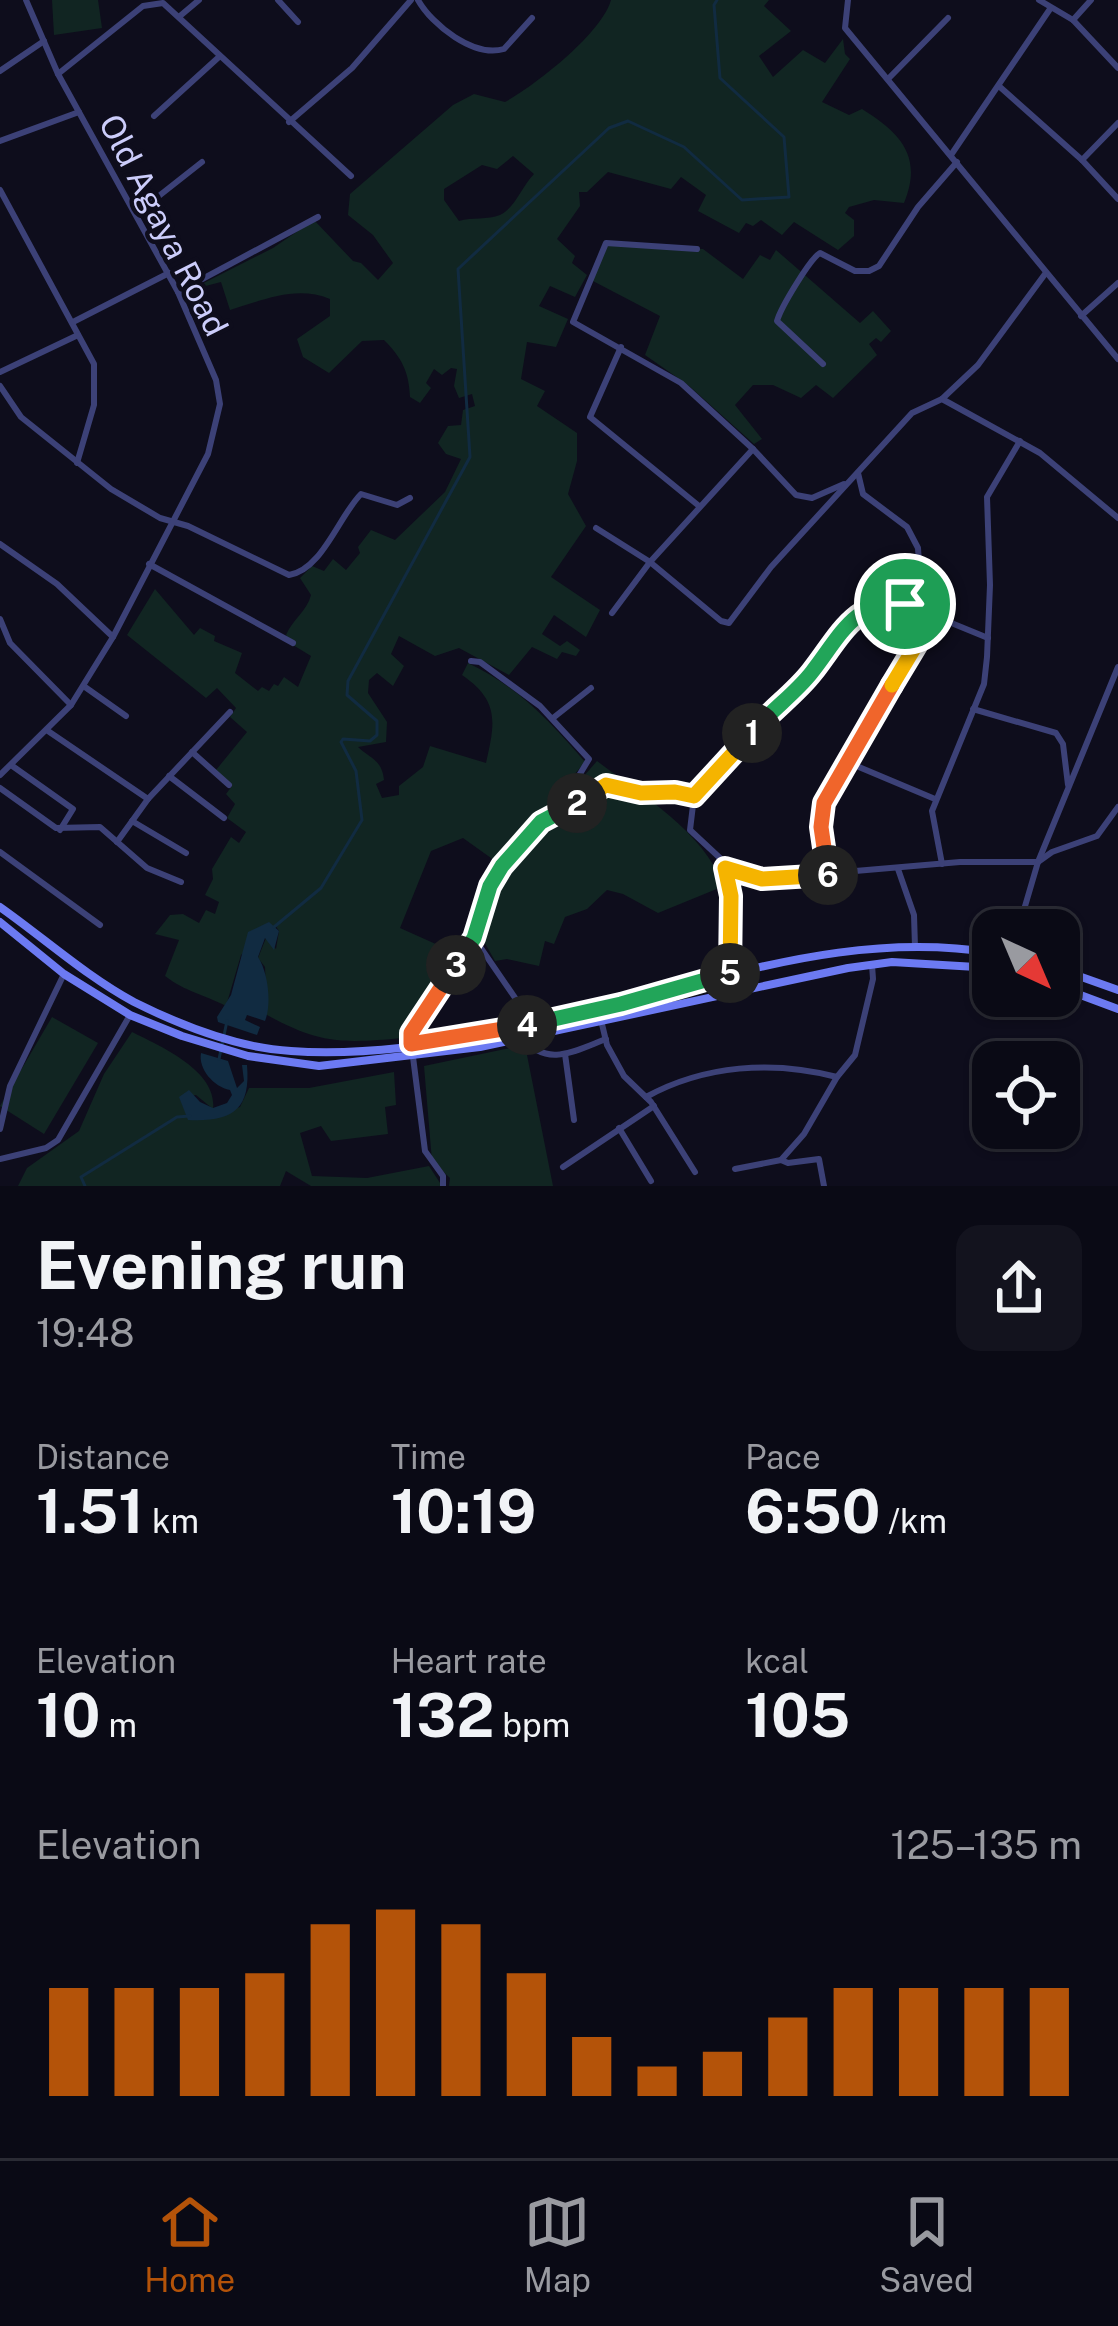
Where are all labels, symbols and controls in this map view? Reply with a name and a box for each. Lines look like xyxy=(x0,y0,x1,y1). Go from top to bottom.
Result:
street label: Old Agaya Road xyxy=(92,108,236,342)
pin xyxy=(854,553,956,655)
icon: arrive xyxy=(872,571,938,637)
pin: 1 xyxy=(722,703,782,763)
text: 1 xyxy=(745,714,759,752)
pin: 2 xyxy=(547,773,607,833)
text: 2 xyxy=(567,784,587,822)
pin: 6 xyxy=(798,845,858,905)
text: 6 xyxy=(817,856,839,894)
north arrow xyxy=(972,909,1080,1017)
map controls xyxy=(972,909,1080,1149)
pin: 3 xyxy=(426,935,486,995)
pin: 5 xyxy=(700,943,760,1003)
text: 3 xyxy=(445,946,467,984)
text: 5 xyxy=(719,954,741,992)
pin: 4 xyxy=(497,995,557,1055)
text: 4 xyxy=(516,1006,538,1044)
button: locate xyxy=(972,1041,1080,1149)
button: share xyxy=(956,1225,1082,1351)
text: Evening run xyxy=(36,1226,407,1304)
text: 19:48 xyxy=(36,1310,135,1356)
text: Distance xyxy=(36,1438,170,1476)
text: Time xyxy=(391,1438,466,1476)
text: Pace xyxy=(745,1438,821,1476)
text: 1.51 xyxy=(36,1476,144,1547)
text: 10:19 xyxy=(391,1476,536,1547)
text: 6:50 xyxy=(745,1476,880,1547)
text: km xyxy=(144,1502,199,1540)
text: /km xyxy=(880,1502,947,1540)
text: Elevation xyxy=(36,1642,176,1680)
text: Heart rate xyxy=(391,1642,547,1680)
text: kcal xyxy=(745,1642,809,1680)
text: 10 xyxy=(36,1680,100,1751)
text: 132 xyxy=(391,1680,494,1751)
text: 105 xyxy=(745,1680,850,1751)
text: m xyxy=(100,1706,137,1744)
text: bpm xyxy=(494,1706,570,1744)
text: Elevation xyxy=(36,1822,202,1868)
text: 125–135 m xyxy=(891,1822,1082,1868)
tab: Home xyxy=(144,2189,235,2299)
tab: Map xyxy=(524,2189,591,2299)
tab: Saved xyxy=(879,2189,974,2299)

